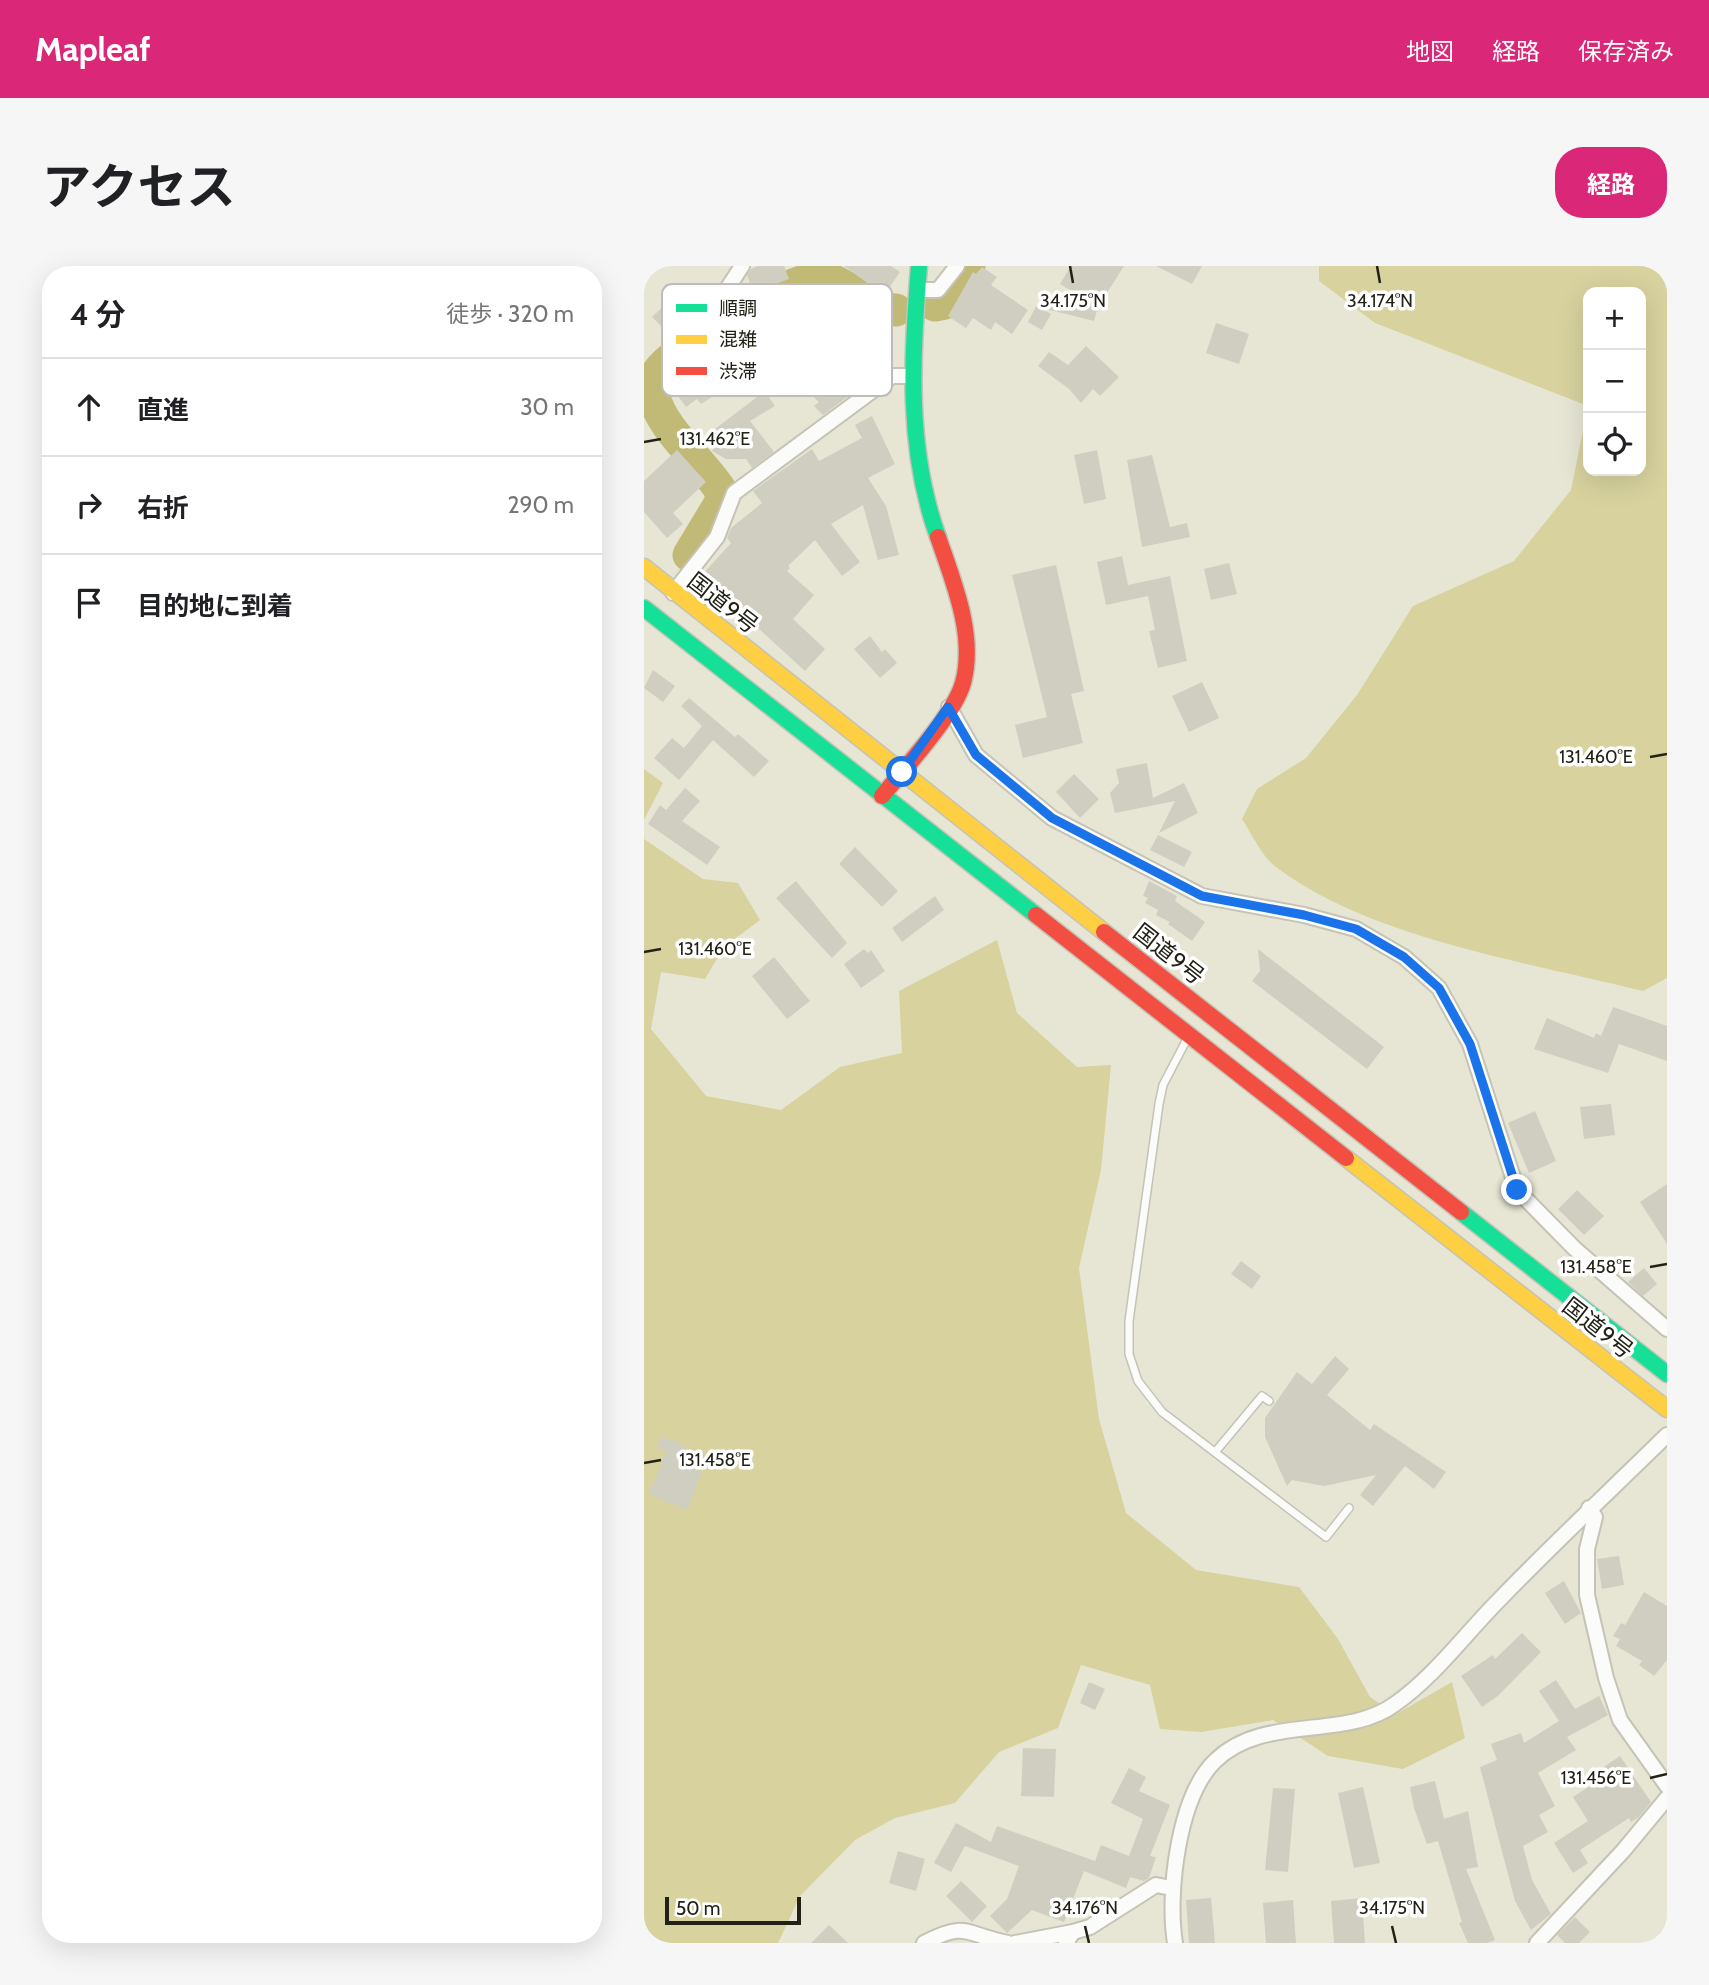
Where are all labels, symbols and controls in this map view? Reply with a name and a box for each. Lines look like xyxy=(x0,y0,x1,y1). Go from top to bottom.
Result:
text: Mapleaf xyxy=(35,29,151,69)
text: 地図 xyxy=(1406,37,1454,66)
text: 経路 xyxy=(1492,37,1540,66)
text: 保存済み xyxy=(1578,37,1674,66)
button: 経路 xyxy=(1555,147,1667,218)
text: アクセス xyxy=(42,157,236,216)
legend xyxy=(662,284,892,396)
map controls xyxy=(1583,287,1646,476)
button: + xyxy=(1583,287,1646,350)
text: 34.175°N xyxy=(1040,290,1106,312)
text: 34.174°N xyxy=(1347,290,1413,312)
text: 4 分 xyxy=(70,296,125,333)
text: 順調 xyxy=(719,297,757,320)
text: 徒歩 · 320 m xyxy=(446,300,574,328)
text: 混雑 xyxy=(719,328,757,351)
button: − xyxy=(1583,350,1646,413)
text: 渋滞 xyxy=(719,360,757,383)
icon: ahead xyxy=(70,388,108,426)
text: 30 m xyxy=(520,393,574,421)
text: 直進 xyxy=(137,394,189,426)
button: locate xyxy=(1583,413,1646,476)
text: 131.462°E xyxy=(680,428,750,450)
icon: right xyxy=(70,486,108,524)
text: 290 m xyxy=(507,491,574,519)
text: 右折 xyxy=(137,492,189,524)
street label: 国道9号 xyxy=(682,567,764,639)
icon: arrive xyxy=(70,584,108,622)
text: 目的地に到着 xyxy=(137,590,293,622)
text: 131.460°E xyxy=(1559,746,1633,768)
route start xyxy=(886,756,917,787)
street label: 国道9号 xyxy=(1128,918,1210,990)
text: 131.460°E xyxy=(678,938,752,960)
route end xyxy=(1501,1174,1532,1205)
text: 131.458°E xyxy=(1560,1256,1632,1278)
street label: 国道9号 xyxy=(1557,1292,1639,1364)
text: 131.458°E xyxy=(679,1449,751,1471)
text: 131.456°E xyxy=(1561,1767,1631,1789)
scale bar xyxy=(665,1894,802,1926)
text: 50 m xyxy=(676,1897,720,1920)
text: 34.176°N xyxy=(1052,1897,1118,1919)
text: 34.175°N xyxy=(1359,1897,1425,1919)

